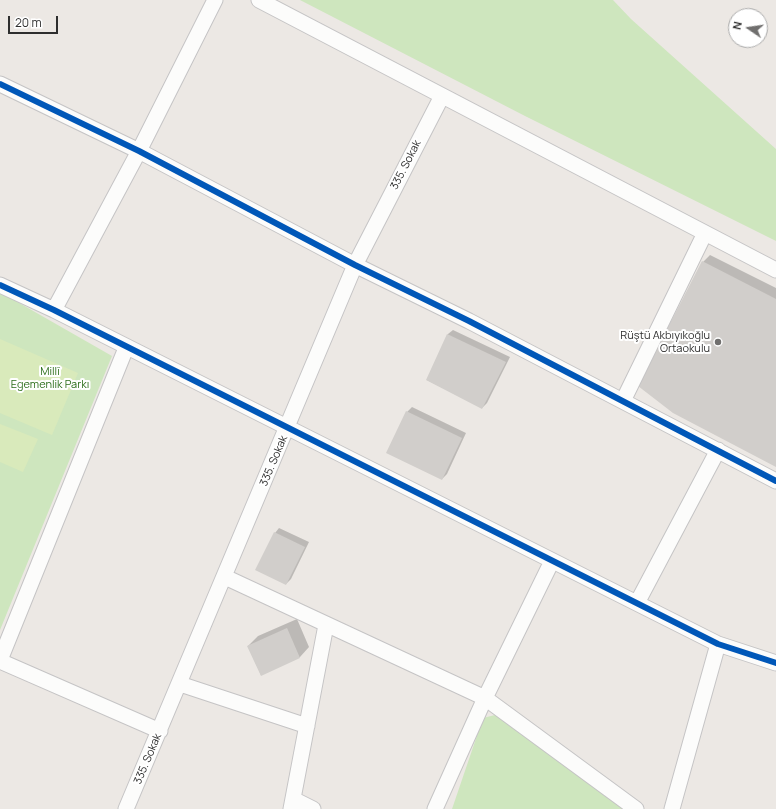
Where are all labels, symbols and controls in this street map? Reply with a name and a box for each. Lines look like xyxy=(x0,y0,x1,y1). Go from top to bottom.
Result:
scale bar xyxy=(10,8,60,34)
north arrow xyxy=(728,8,768,48)
text: 20 m xyxy=(15,14,42,31)
text: N xyxy=(729,20,745,31)
street label: 335. Sokak xyxy=(388,138,424,192)
place label: Rüştü Akbıyıkoğlu Ortaokulu xyxy=(620,329,710,355)
marker: Rüştü Akbıyıkoğlu Ortaokulu xyxy=(713,337,723,347)
park label: Millî Egemenlik Parkı xyxy=(11,365,89,391)
street label: 335. Sokak xyxy=(257,434,291,488)
street label: 335. Sokak xyxy=(131,732,165,786)

